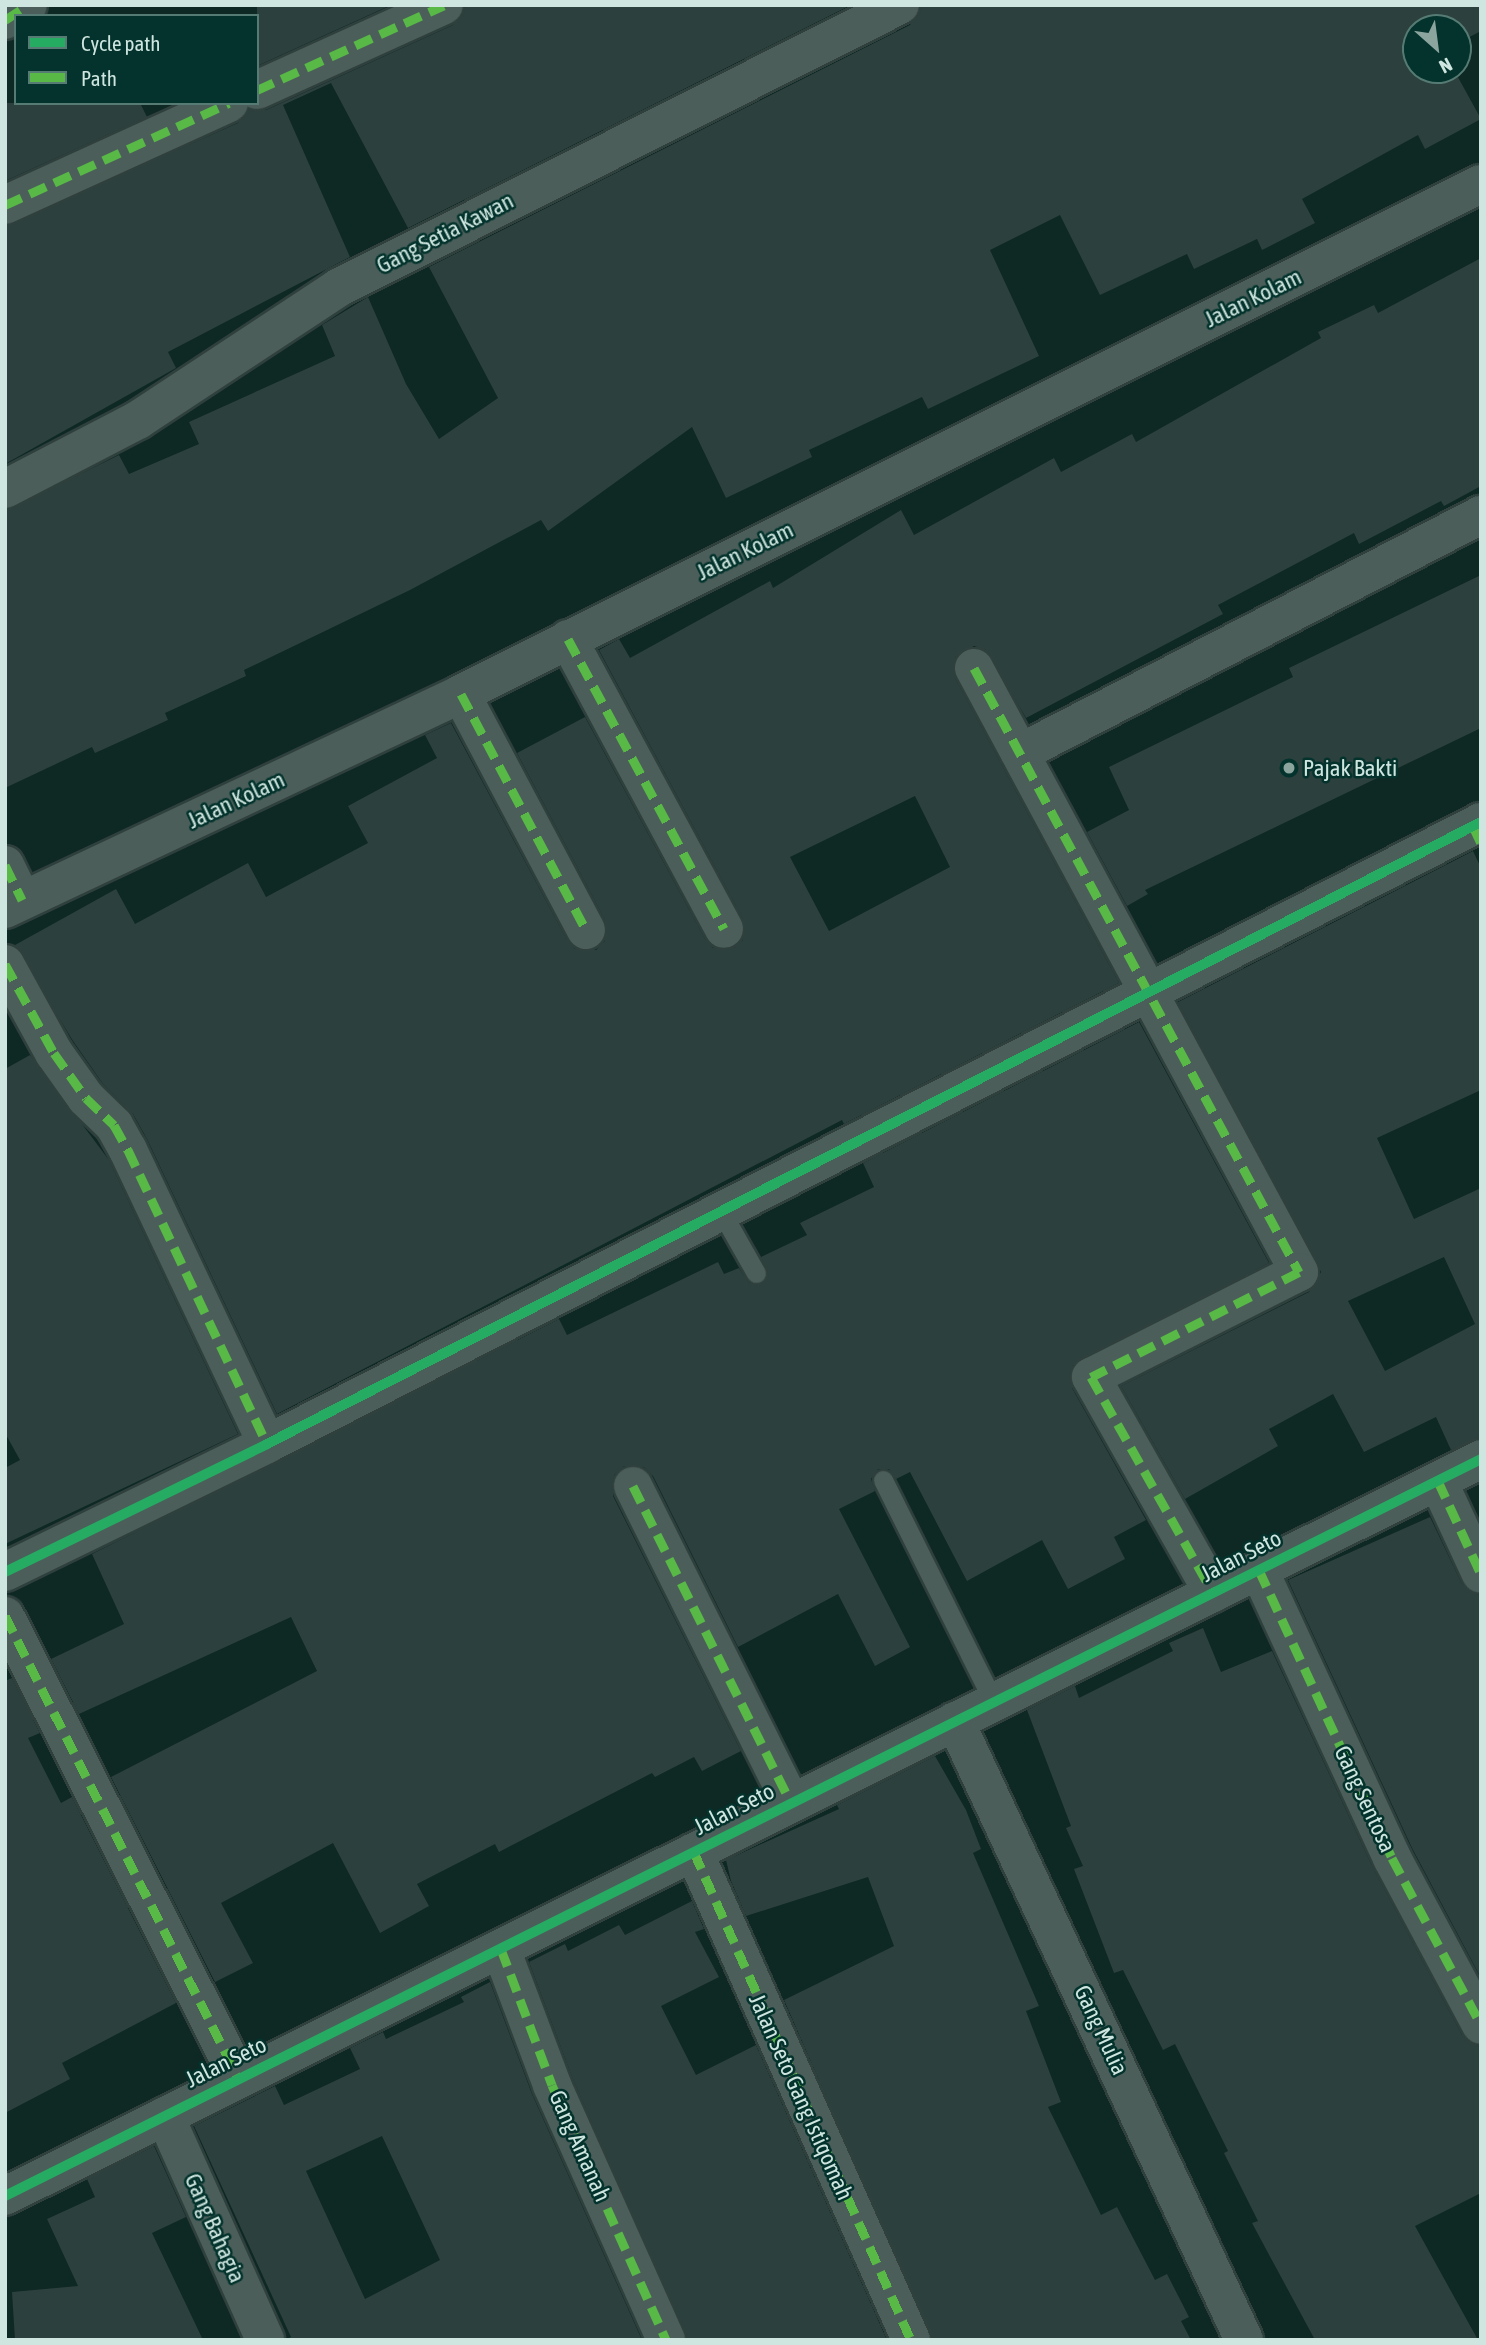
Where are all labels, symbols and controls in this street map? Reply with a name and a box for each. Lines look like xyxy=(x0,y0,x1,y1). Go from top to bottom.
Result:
legend xyxy=(14,14,259,105)
north arrow xyxy=(1402,14,1472,84)
text: Cycle path xyxy=(81,31,160,55)
text: N xyxy=(1436,53,1456,78)
text: Path xyxy=(81,66,117,90)
street label: Gang Setia Kawan xyxy=(372,187,518,279)
street label: Jalan Kolam xyxy=(1200,263,1306,333)
street label: Jalan Kolam xyxy=(692,516,798,586)
place label: Pajak Bakti xyxy=(1303,754,1397,782)
marker: Pajak Bakti xyxy=(1281,760,1297,776)
street label: Jalan Kolam xyxy=(183,765,289,835)
street label: Jalan Seto xyxy=(1196,1524,1286,1588)
street label: Gang Sentosa xyxy=(1328,1741,1402,1857)
street label: Jalan Seto xyxy=(689,1777,779,1841)
street label: Gang Mulia xyxy=(1068,1981,1134,2079)
street label: Jalan Seto Gang Istiqomah xyxy=(743,1990,859,2204)
street label: Jalan Seto xyxy=(181,2031,271,2093)
street label: Gang Amanah xyxy=(543,2086,617,2206)
street label: Gang Bahagia xyxy=(179,2169,251,2287)

